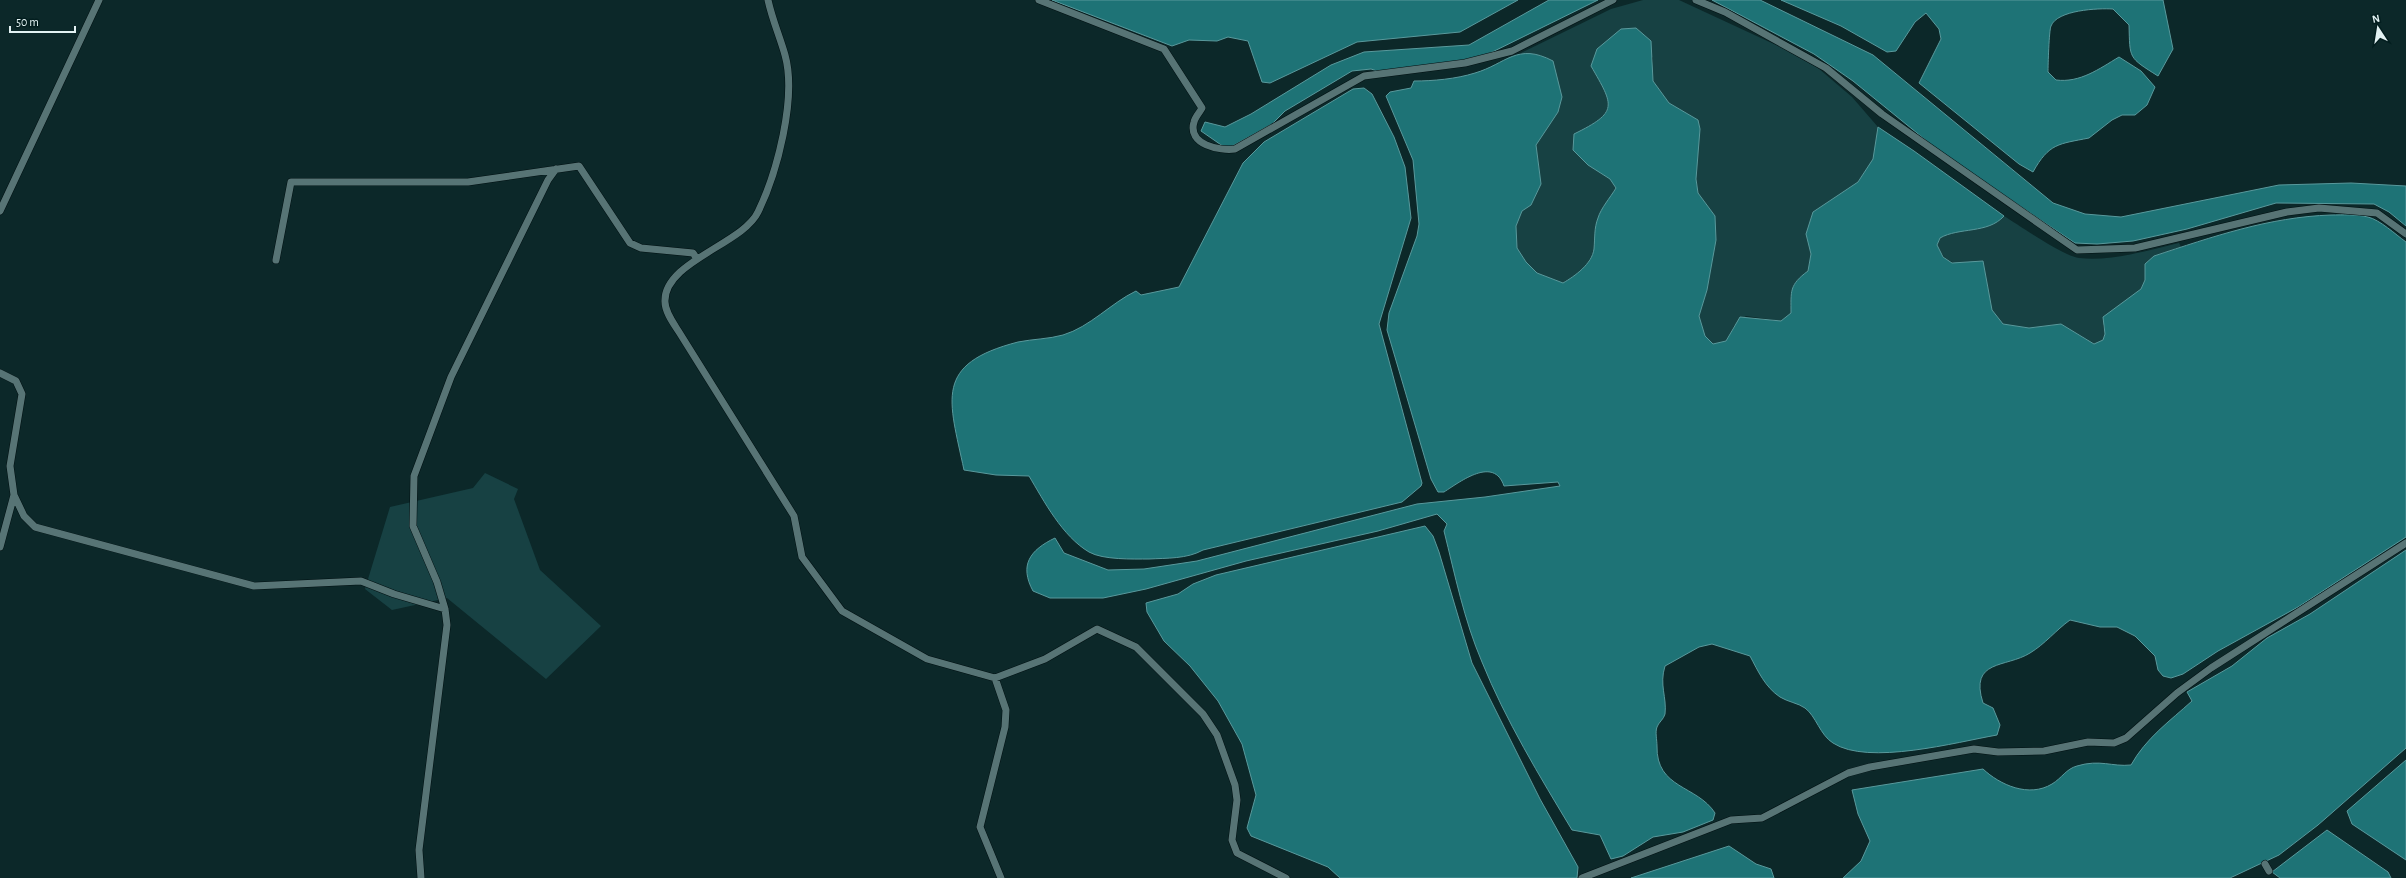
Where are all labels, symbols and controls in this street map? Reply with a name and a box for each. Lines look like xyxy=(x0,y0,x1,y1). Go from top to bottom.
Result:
scale bar xyxy=(10,8,75,34)
north arrow xyxy=(2358,8,2398,48)
text: N xyxy=(2371,13,2381,25)
text: 50 m xyxy=(16,16,39,28)

